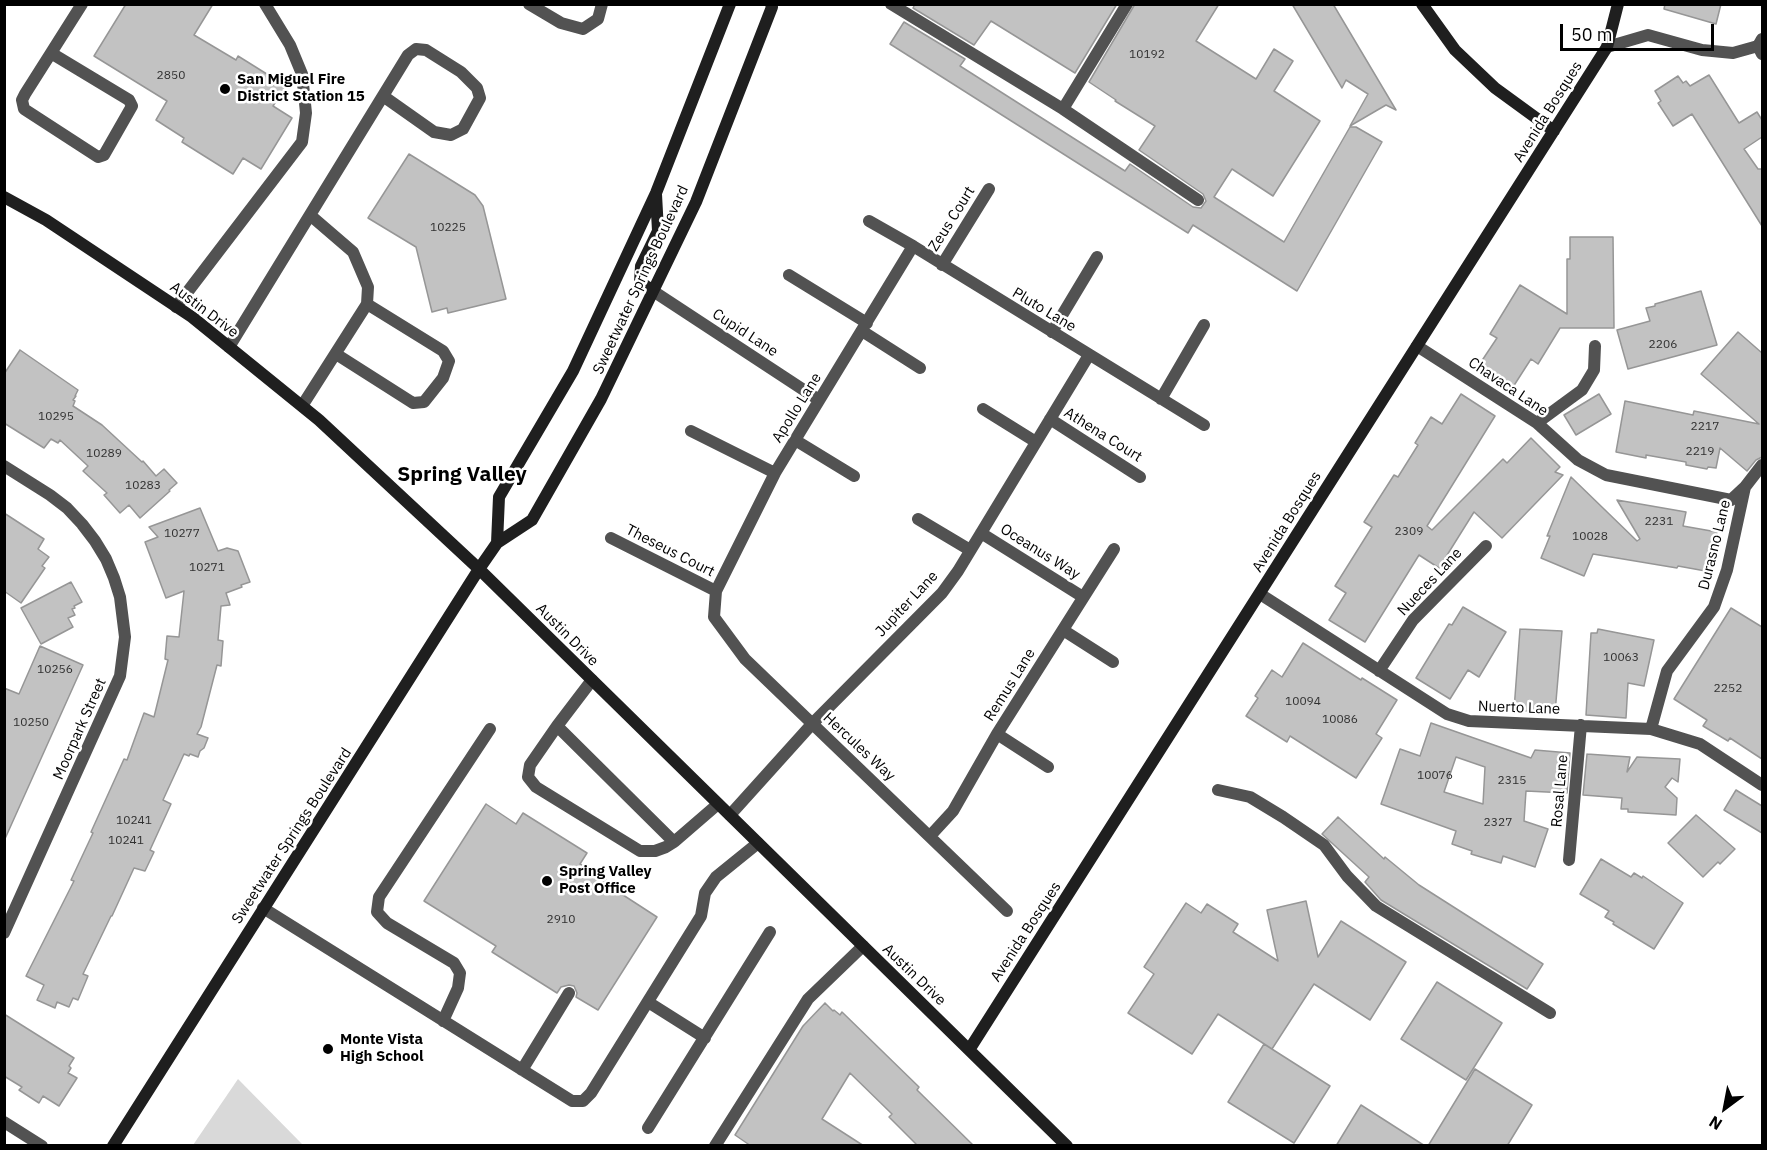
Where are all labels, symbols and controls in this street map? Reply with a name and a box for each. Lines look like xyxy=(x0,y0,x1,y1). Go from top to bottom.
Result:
scale bar xyxy=(1563,12,1718,50)
text: 50 m xyxy=(1571,23,1613,46)
house number: 10192 xyxy=(1129,48,1165,62)
street label: Avenida Bosques xyxy=(1510,58,1586,166)
house number: 2850 xyxy=(157,69,185,83)
place label: San Miguel Fire District Station 15 xyxy=(237,71,365,106)
marker: San Miguel Fire District Station 15 xyxy=(218,82,232,96)
street label: Sweetwater Springs Boulevard xyxy=(589,183,693,377)
street label: Zeus Court xyxy=(925,183,979,255)
house number: 10225 xyxy=(430,221,466,235)
street label: Austin Drive xyxy=(166,278,242,342)
street label: Pluto Lane xyxy=(1009,284,1079,336)
street label: Cupid Lane xyxy=(709,305,781,361)
house number: 2206 xyxy=(1649,338,1677,352)
street label: Chavaca Lane xyxy=(1465,354,1551,420)
street label: Apollo Lane xyxy=(768,370,826,446)
street label: Athena Court xyxy=(1061,404,1145,466)
house number: 10295 xyxy=(38,410,74,424)
house number: 2217 xyxy=(1691,420,1719,434)
house number: 2219 xyxy=(1686,445,1714,459)
house number: 10289 xyxy=(86,447,122,461)
district label: Spring Valley xyxy=(397,462,527,488)
street label: Avenida Bosques xyxy=(1249,468,1325,576)
house number: 10283 xyxy=(125,479,161,493)
street label: Durasno Lane xyxy=(1695,498,1735,592)
house number: 2231 xyxy=(1645,515,1673,529)
street label: Oceanus Way xyxy=(997,520,1083,584)
street label: Theseus Court xyxy=(623,521,717,581)
house number: 2309 xyxy=(1395,525,1423,539)
house number: 10277 xyxy=(164,527,200,541)
house number: 10028 xyxy=(1572,530,1608,544)
street label: Nueces Lane xyxy=(1394,544,1466,620)
house number: 10271 xyxy=(189,561,225,575)
street label: Jupiter Lane xyxy=(872,567,942,641)
street label: Austin Drive xyxy=(532,600,602,670)
street label: Remus Lane xyxy=(981,645,1039,725)
house number: 10063 xyxy=(1603,651,1639,665)
house number: 10256 xyxy=(37,663,73,677)
street label: Moorpark Street xyxy=(50,675,110,783)
house number: 2252 xyxy=(1714,682,1742,696)
house number: 10094 xyxy=(1285,695,1321,709)
street label: Nuerto Lane xyxy=(1478,698,1560,718)
street label: Hercules Way xyxy=(819,709,899,785)
house number: 10086 xyxy=(1322,713,1358,727)
house number: 10250 xyxy=(13,716,49,730)
street label: Sweetwater Springs Boulevard xyxy=(228,745,356,927)
street label: Rosal Lane xyxy=(1548,754,1572,828)
house number: 10076 xyxy=(1417,769,1453,783)
house number: 2315 xyxy=(1498,774,1526,788)
house number: 10241 xyxy=(116,814,152,828)
house number: 2327 xyxy=(1484,816,1512,830)
house number: 10241 xyxy=(108,834,144,848)
place label: Spring Valley Post Office xyxy=(559,863,652,898)
marker: Spring Valley Post Office xyxy=(540,874,554,888)
street label: Avenida Bosques xyxy=(987,879,1065,985)
house number: 2910 xyxy=(547,913,575,927)
street label: Austin Drive xyxy=(879,940,949,1010)
place label: Monte Vista High School xyxy=(340,1031,423,1066)
marker: Monte Vista High School xyxy=(321,1042,335,1056)
north arrow xyxy=(1695,1078,1755,1138)
text: N xyxy=(1705,1112,1726,1135)

